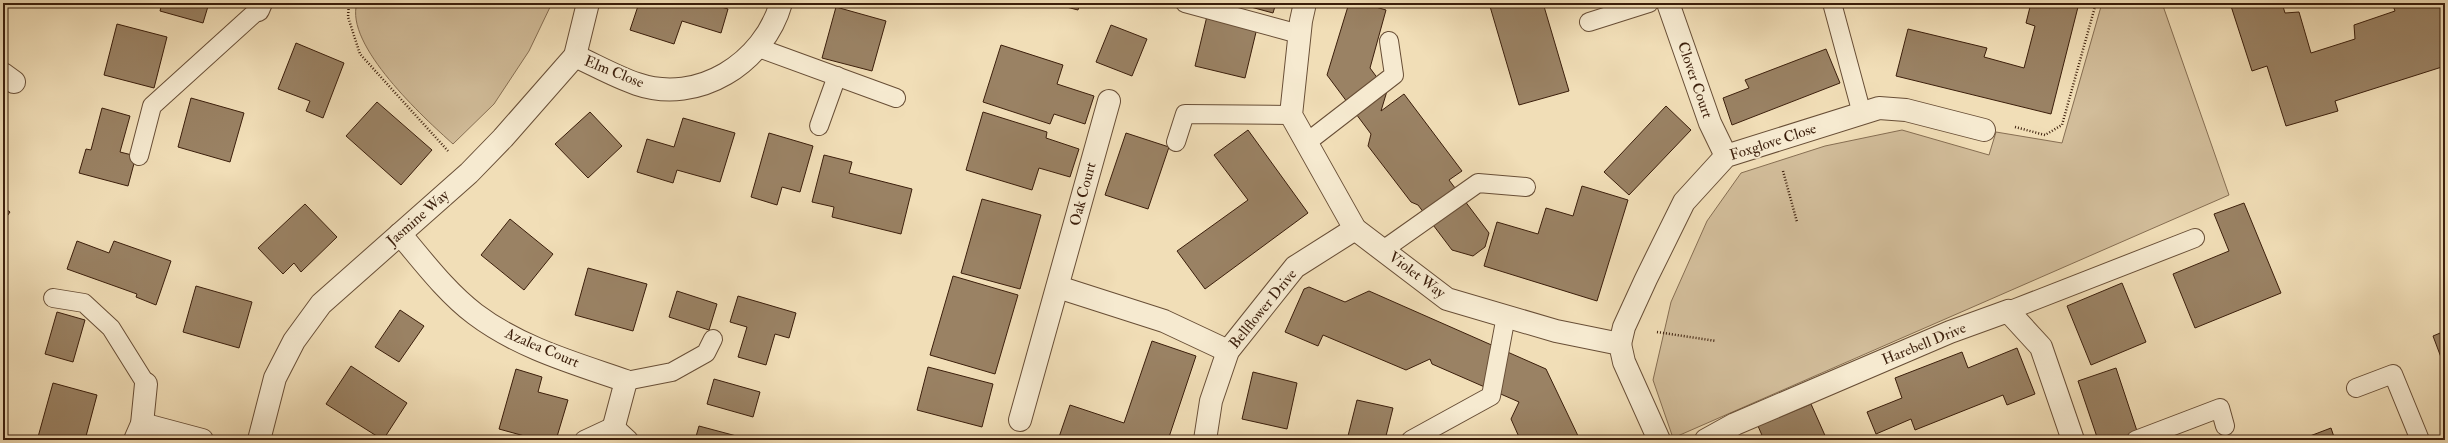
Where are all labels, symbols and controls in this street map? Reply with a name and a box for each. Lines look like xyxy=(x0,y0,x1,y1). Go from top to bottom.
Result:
street label: Clover Court xyxy=(1673,39,1717,121)
street label: Elm Close xyxy=(581,51,647,93)
street label: Foxglove Close xyxy=(1727,119,1819,165)
street label: Oak Court xyxy=(1065,160,1101,228)
street label: Jasmine Way xyxy=(382,186,454,252)
street label: Violet Way xyxy=(1385,247,1449,303)
street label: Bellflower Drive xyxy=(1225,265,1301,353)
street label: Harebell Drive xyxy=(1879,319,1969,369)
street label: Azalea Court xyxy=(501,323,582,372)

